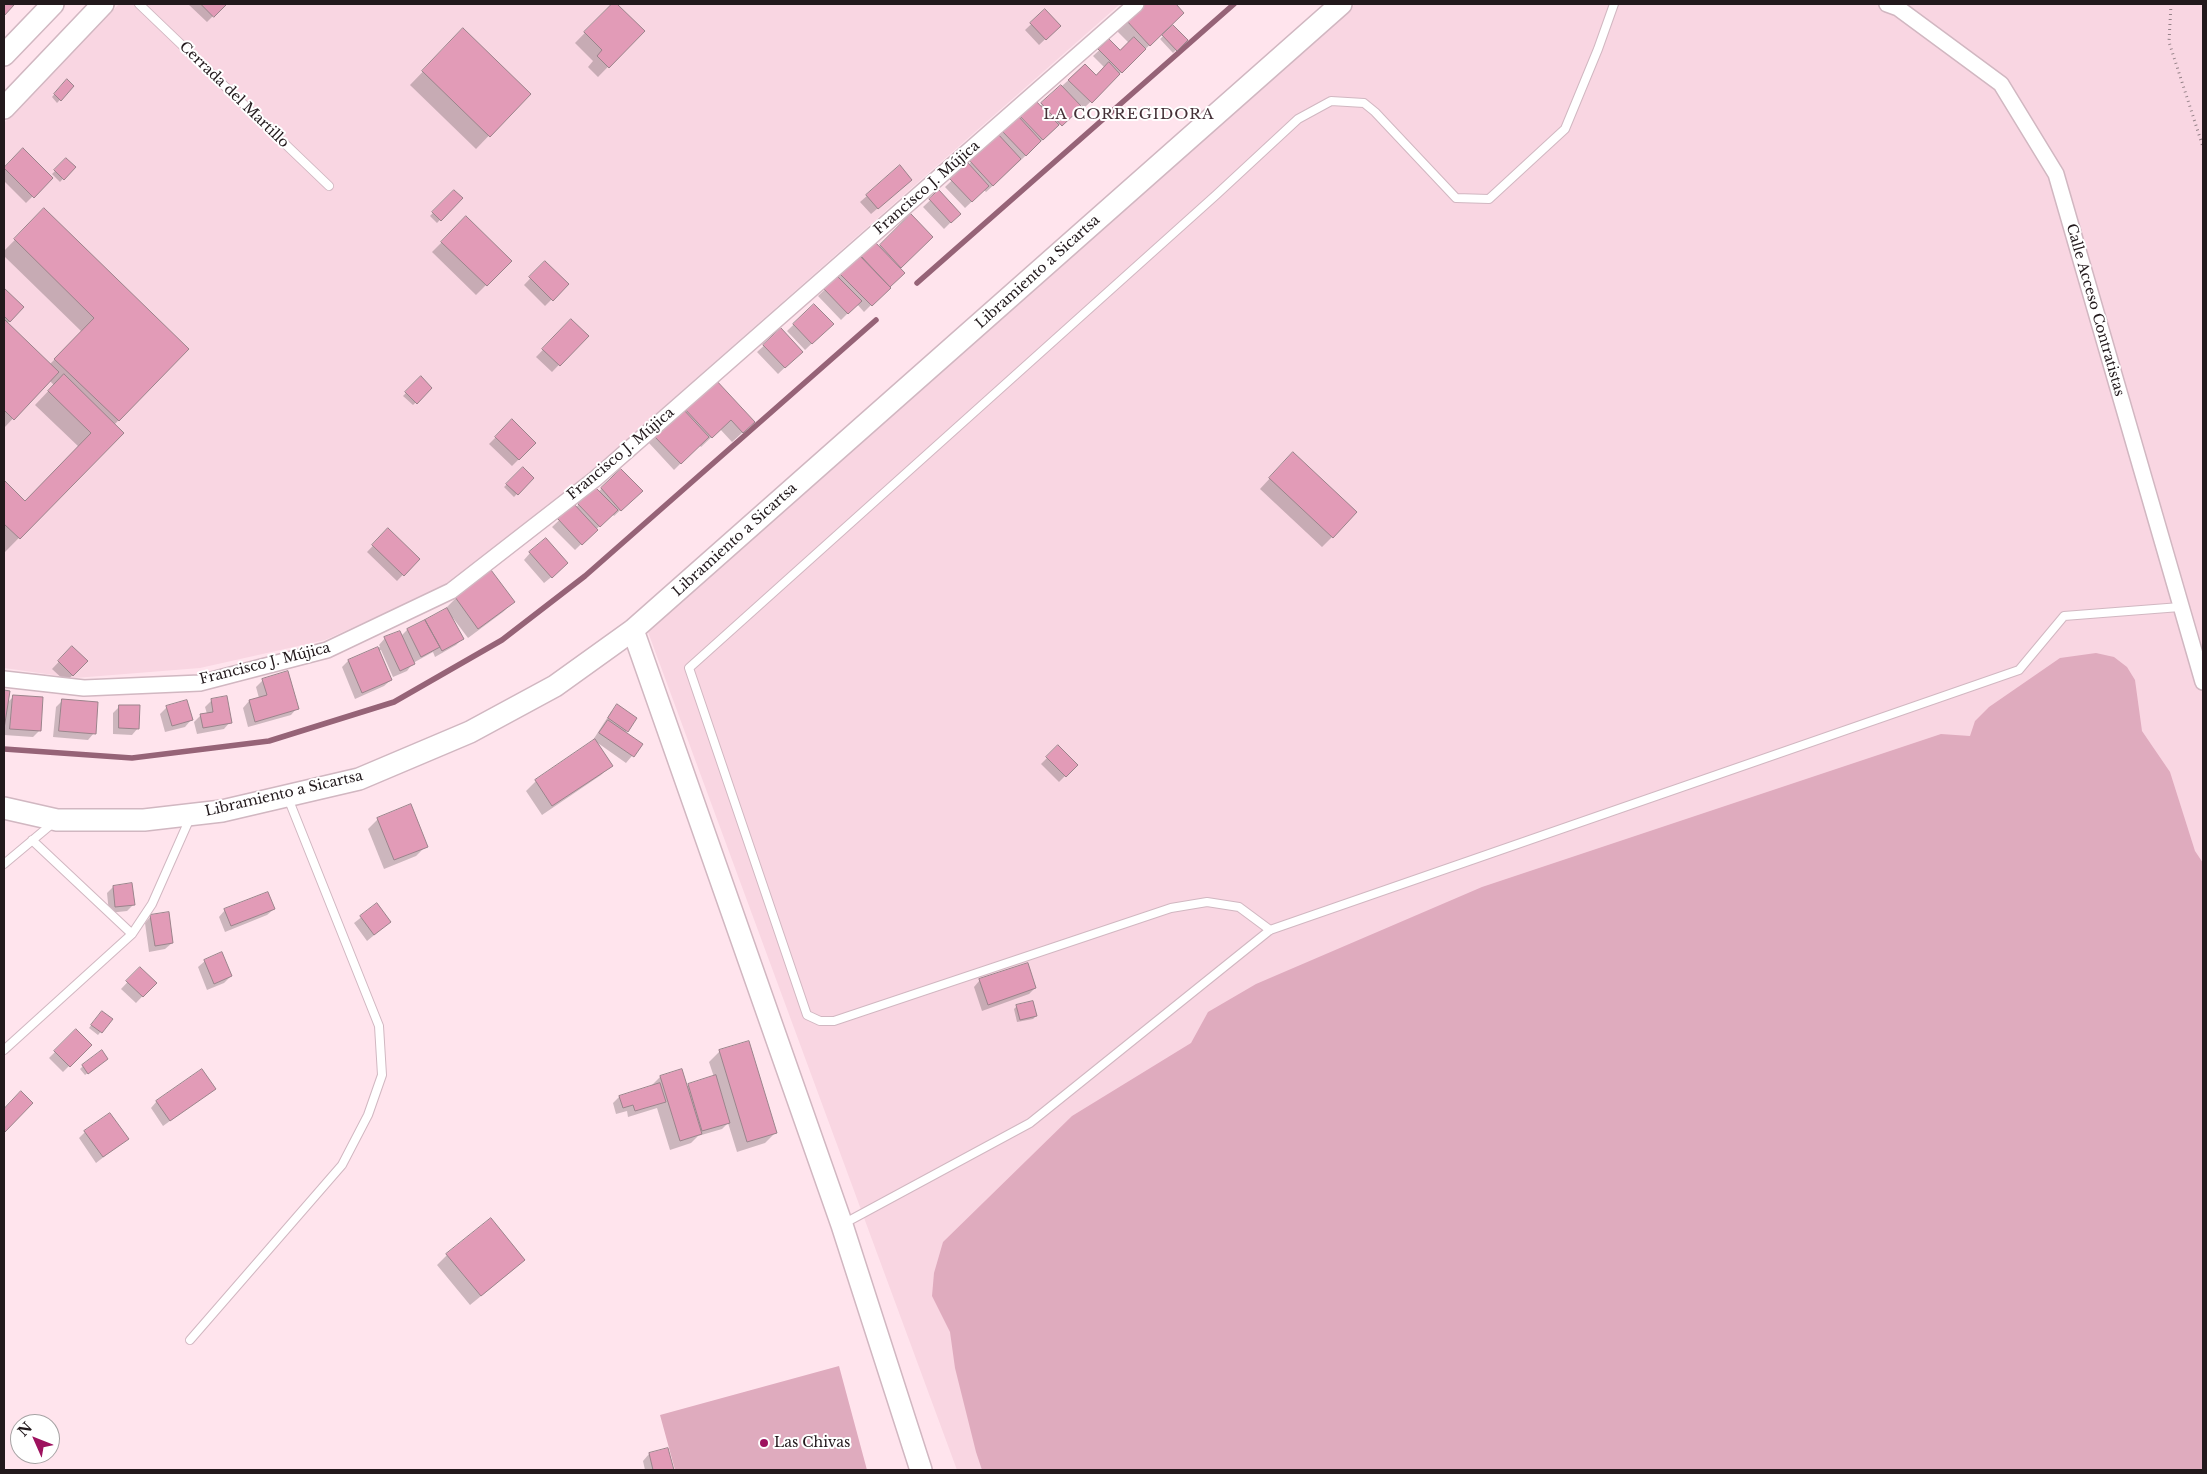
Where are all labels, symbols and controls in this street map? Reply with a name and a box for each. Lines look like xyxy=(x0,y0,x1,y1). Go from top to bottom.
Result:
street label: Cerrada del Martillo xyxy=(176,38,292,152)
district label: LA CORREGIDORA xyxy=(1042,106,1216,124)
street label: Francisco J. Mújica xyxy=(871,138,983,238)
street label: Libramiento a Sicartsa xyxy=(972,212,1104,332)
street label: Calle Acceso Contratistas xyxy=(2062,222,2128,398)
street label: Francisco J. Mújica xyxy=(564,404,678,504)
street label: Libramiento a Sicartsa xyxy=(669,480,801,600)
street label: Francisco J. Mújica xyxy=(198,640,332,688)
street label: Libramiento a Sicartsa xyxy=(203,768,365,820)
north arrow xyxy=(10,1414,60,1464)
text: N xyxy=(14,1418,36,1440)
place label: Las Chivas xyxy=(774,1435,850,1451)
marker: Las Chivas xyxy=(758,1437,770,1449)

